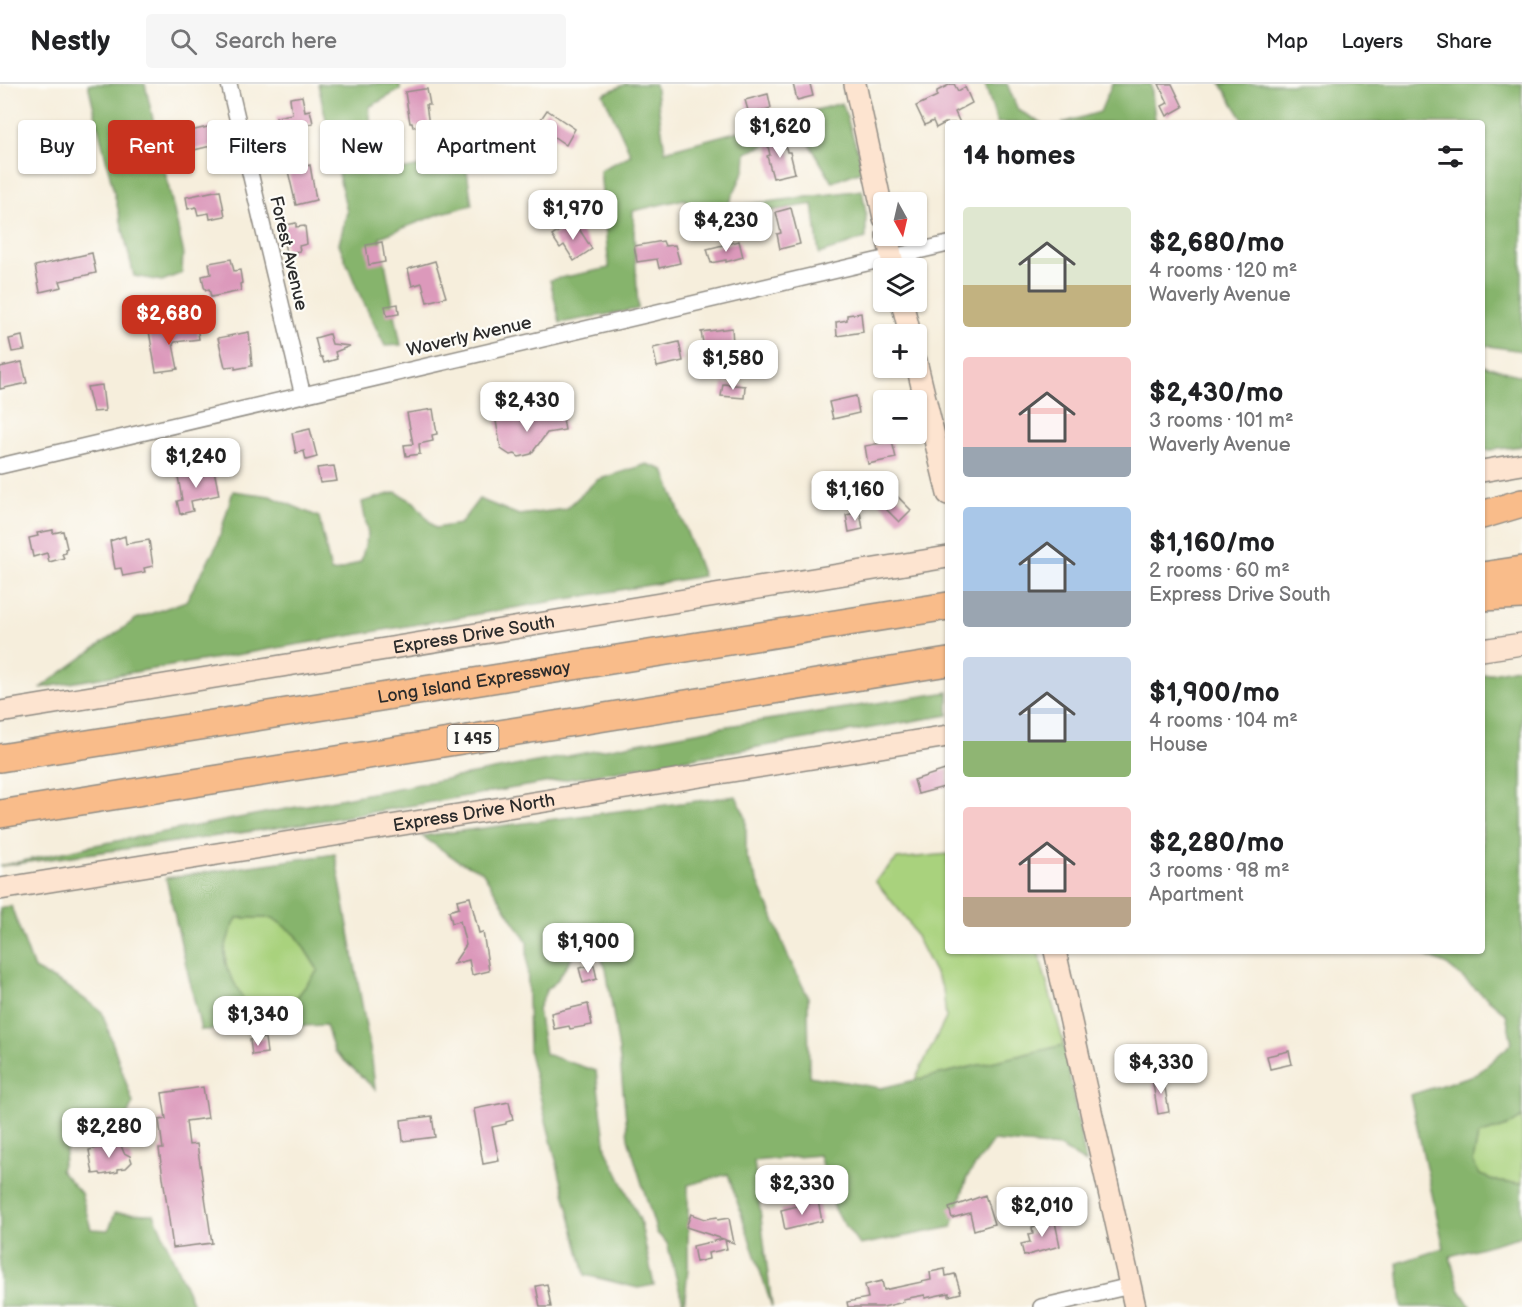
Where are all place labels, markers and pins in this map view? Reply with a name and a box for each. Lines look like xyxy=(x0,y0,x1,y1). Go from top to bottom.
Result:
pin: $1,620 xyxy=(731,108,829,159)
pin: $1,970 xyxy=(524,190,622,241)
pin: $4,230 xyxy=(677,202,775,253)
pin: $2,680 xyxy=(120,295,218,346)
pin: $1,580 xyxy=(684,340,782,391)
pin: $2,430 xyxy=(478,382,576,433)
pin: $1,240 xyxy=(147,438,245,489)
pin: $1,160 xyxy=(806,471,904,522)
pin: $1,900 xyxy=(539,923,637,974)
pin: $1,340 xyxy=(209,996,307,1047)
pin: $4,330 xyxy=(1112,1044,1210,1095)
pin: $2,280 xyxy=(60,1108,158,1159)
pin: $2,330 xyxy=(753,1165,851,1216)
pin: $2,010 xyxy=(993,1187,1091,1238)

